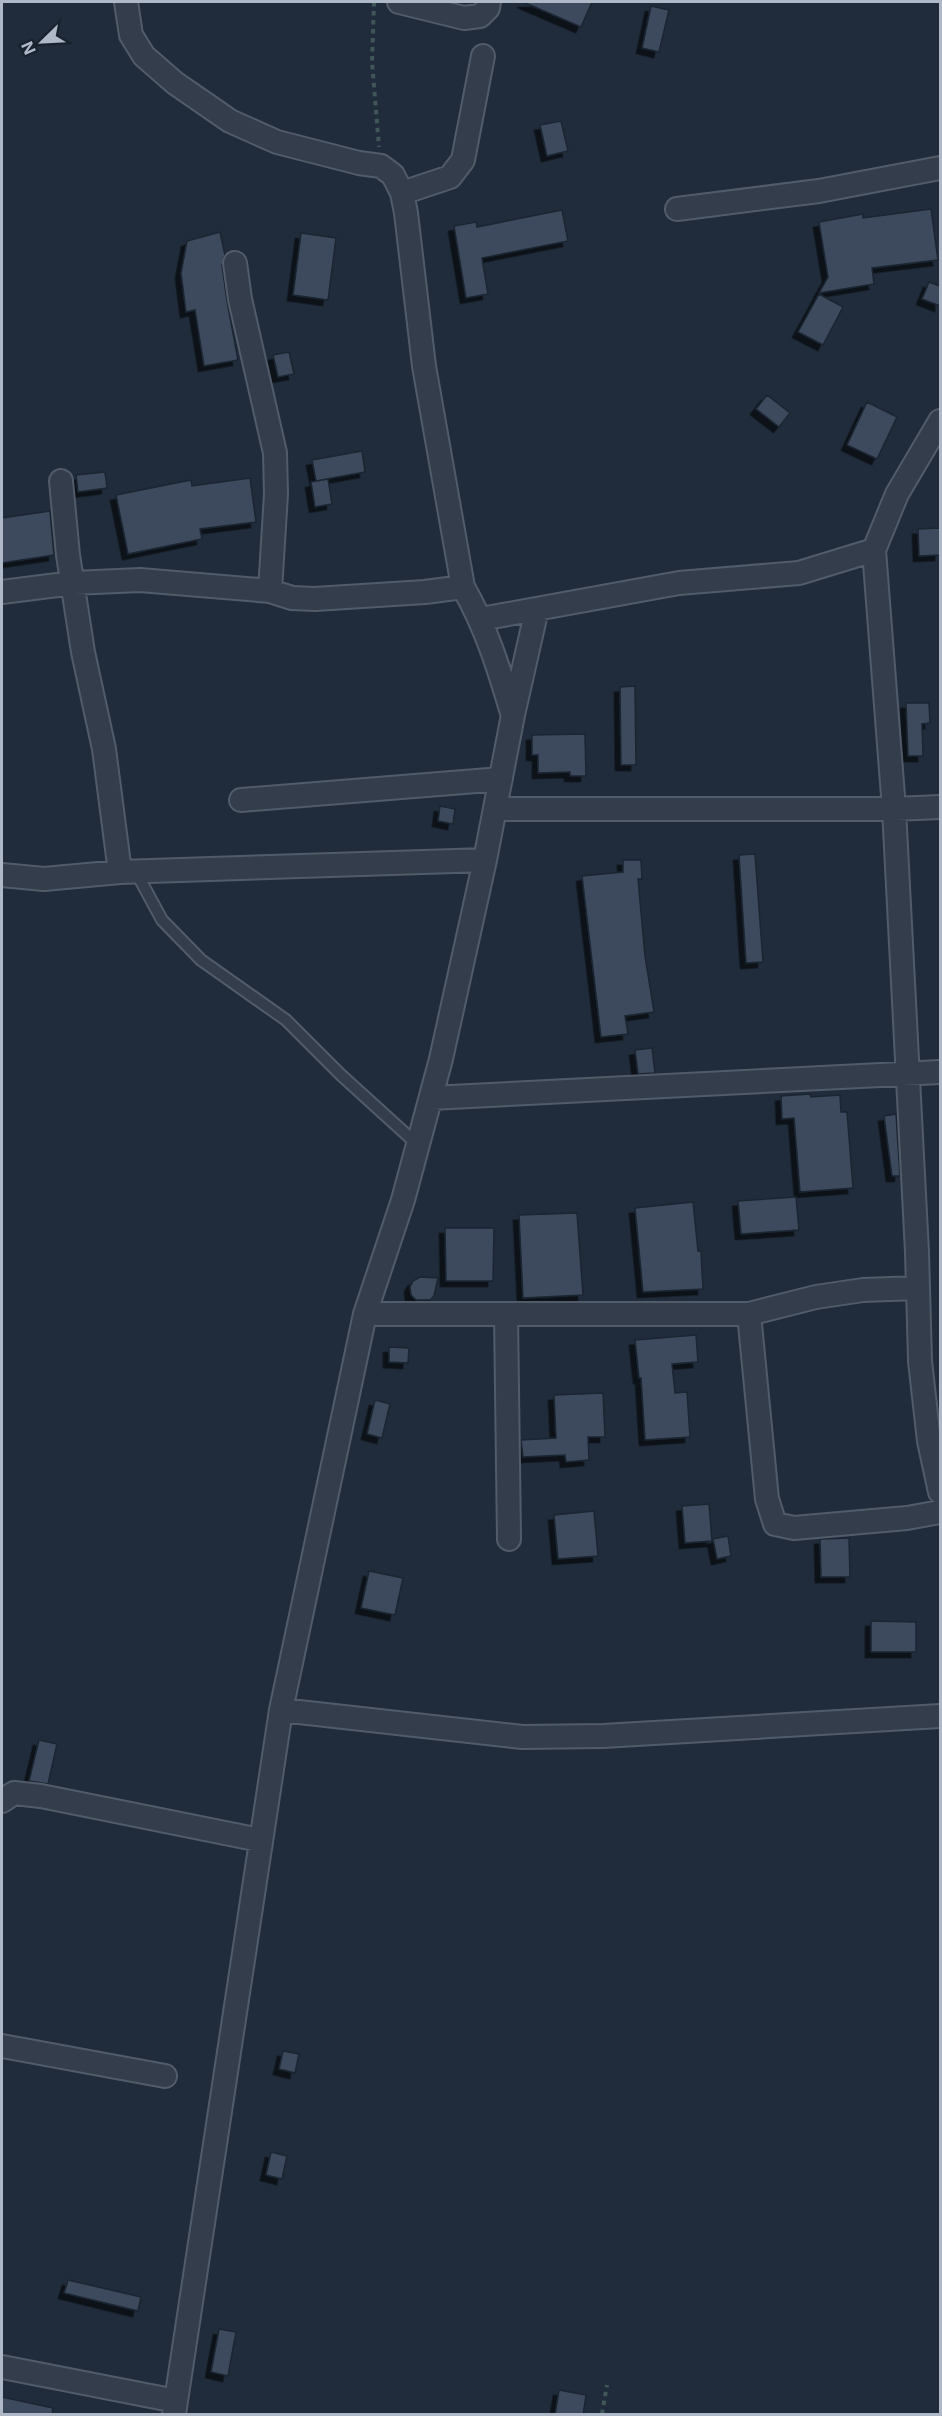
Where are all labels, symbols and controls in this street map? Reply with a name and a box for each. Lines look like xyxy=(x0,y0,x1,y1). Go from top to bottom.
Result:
north arrow xyxy=(12,12,72,72)
text: N xyxy=(17,38,40,58)

